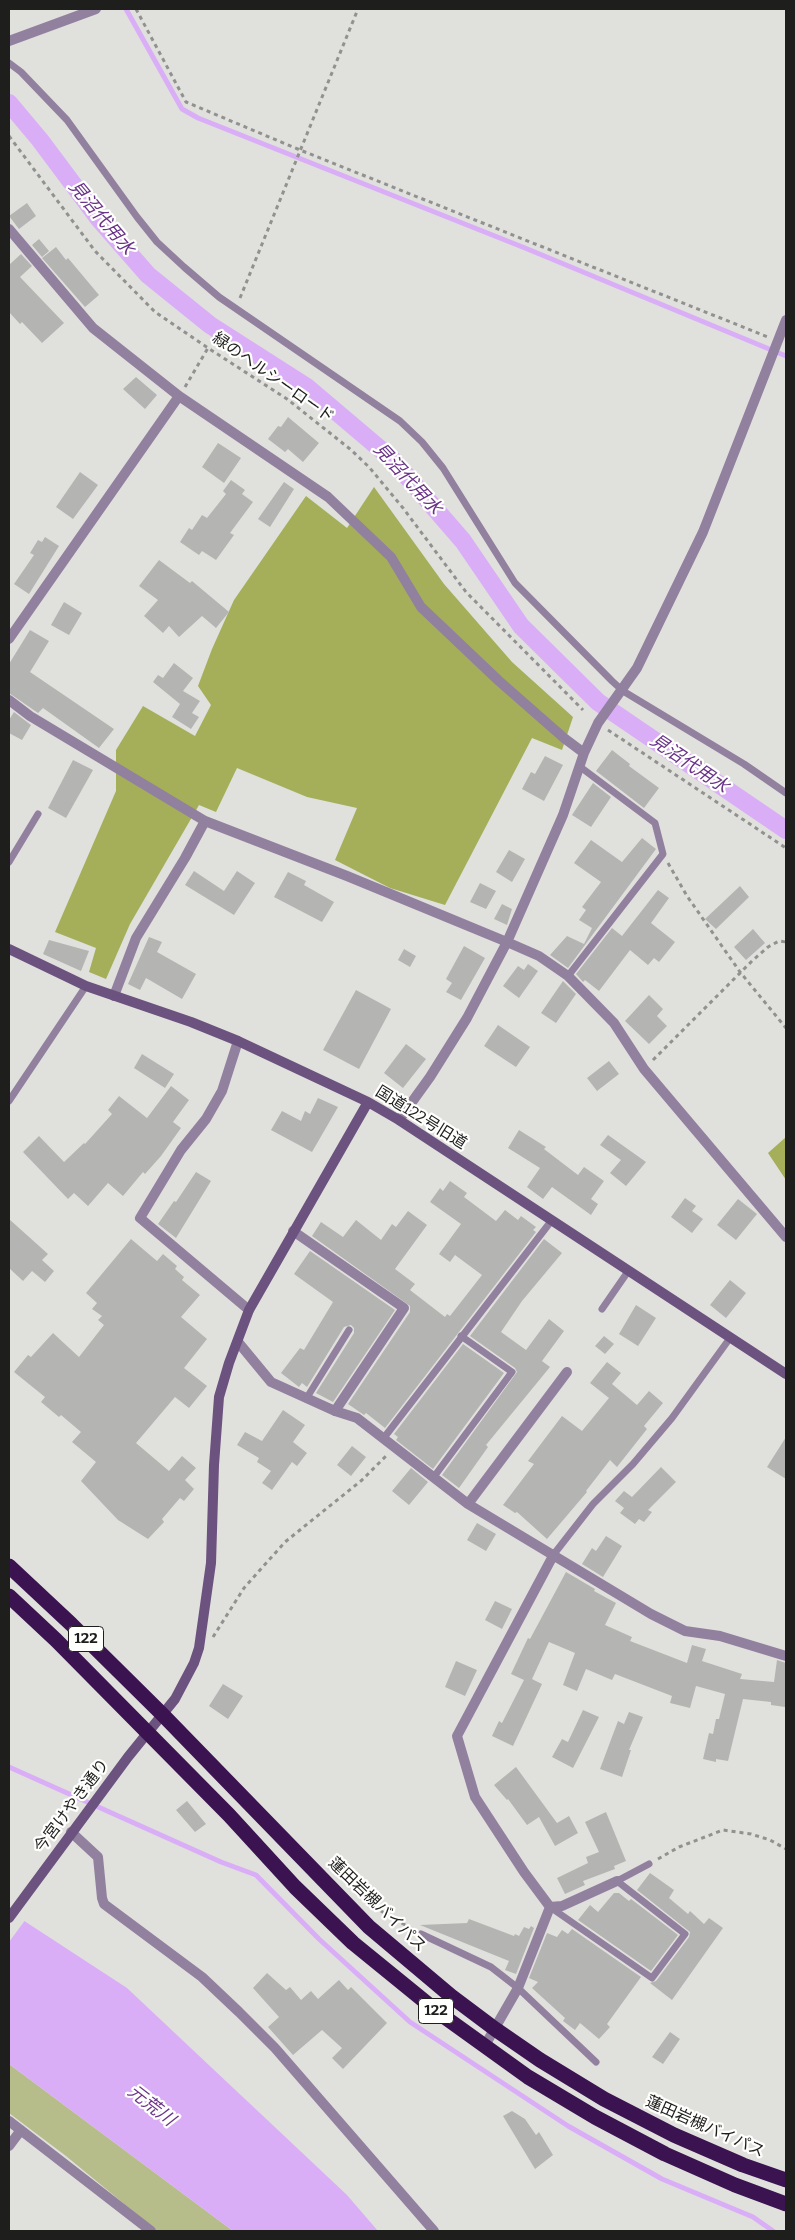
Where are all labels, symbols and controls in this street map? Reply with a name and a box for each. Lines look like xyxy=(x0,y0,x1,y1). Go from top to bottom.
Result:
water label: 見沼代用水 xyxy=(64,177,138,259)
street label: 緑のヘルシーロード xyxy=(209,329,337,427)
water label: 見沼代用水 xyxy=(368,439,446,519)
water label: 見沼代用水 xyxy=(646,730,732,798)
street label: 国道122号旧道 xyxy=(372,1082,470,1154)
road number: 122 xyxy=(68,1626,104,1652)
street label: 今宮けやき通り xyxy=(31,1755,113,1857)
street label: 蓮田岩槻バイパス xyxy=(324,1854,430,1956)
road number: 122 xyxy=(418,1998,454,2024)
water label: 元荒川 xyxy=(123,2081,179,2131)
street label: 蓮田岩槻バイパス xyxy=(643,2092,767,2162)

